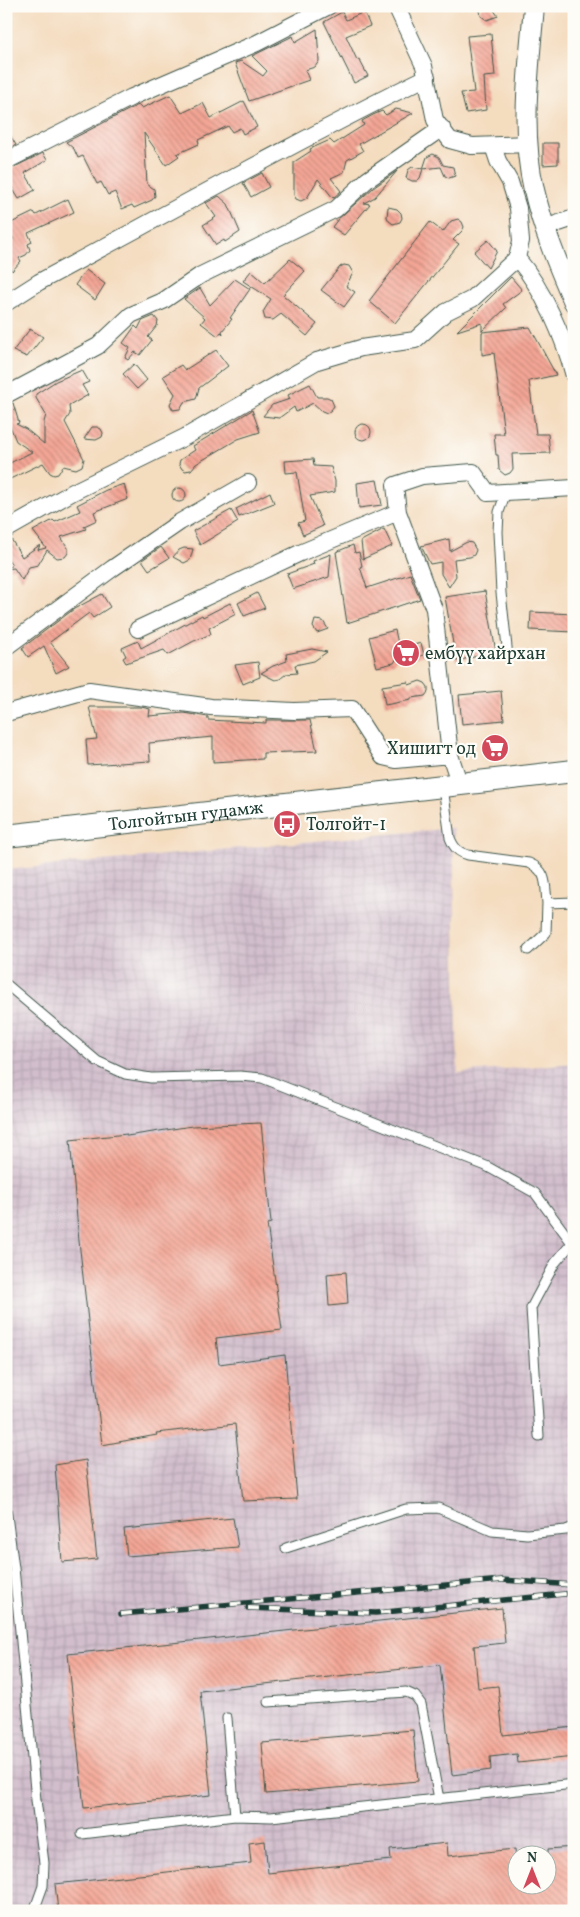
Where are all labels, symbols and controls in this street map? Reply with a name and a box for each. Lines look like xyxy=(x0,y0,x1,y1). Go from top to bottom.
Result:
supermarket icon: ембүү хайрхан xyxy=(391,638,421,668)
place label: ембүү хайрхан xyxy=(425,642,546,667)
supermarket icon: Хишигт од xyxy=(480,733,510,763)
place label: Хишигт од xyxy=(387,737,476,762)
street label: Толгойтын гудамж xyxy=(107,796,265,838)
bus stop icon: Толгойт-1 xyxy=(272,809,302,839)
place label: Толгойт-1 xyxy=(306,813,386,838)
north arrow xyxy=(508,1844,558,1894)
text: N xyxy=(527,1849,537,1868)

